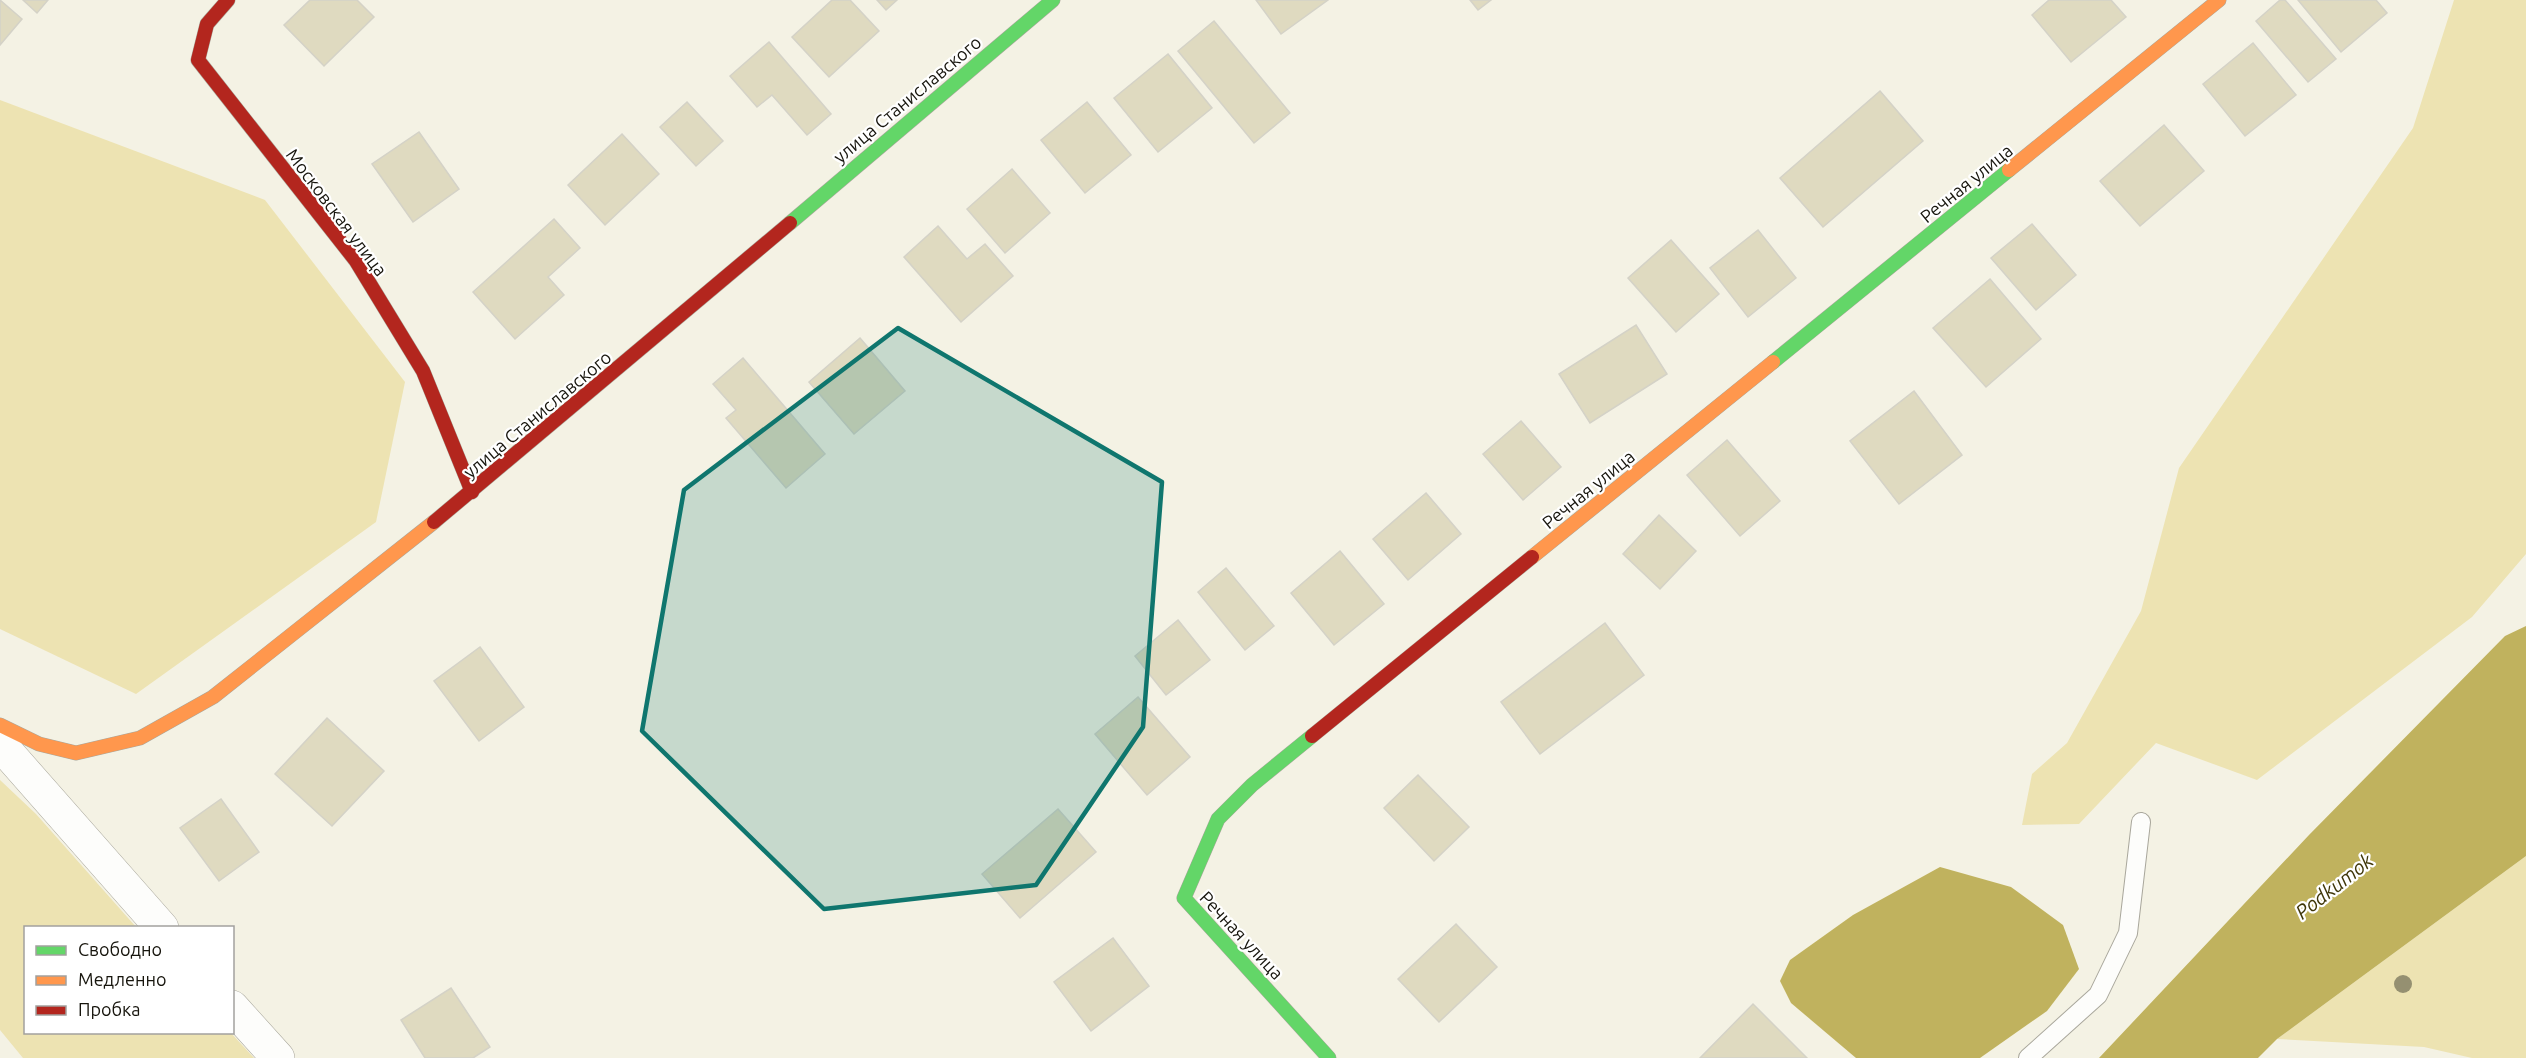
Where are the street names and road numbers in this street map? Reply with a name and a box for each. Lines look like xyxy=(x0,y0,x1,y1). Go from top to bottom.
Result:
street label: улица Станиславского xyxy=(829,31,985,167)
street label: Речная улица xyxy=(1916,140,2016,226)
street label: Московская улица xyxy=(283,145,391,279)
street label: улица Станиславского xyxy=(459,346,615,482)
street label: Речная улица xyxy=(1538,446,1638,532)
street label: Речная улица xyxy=(1196,887,1288,983)

